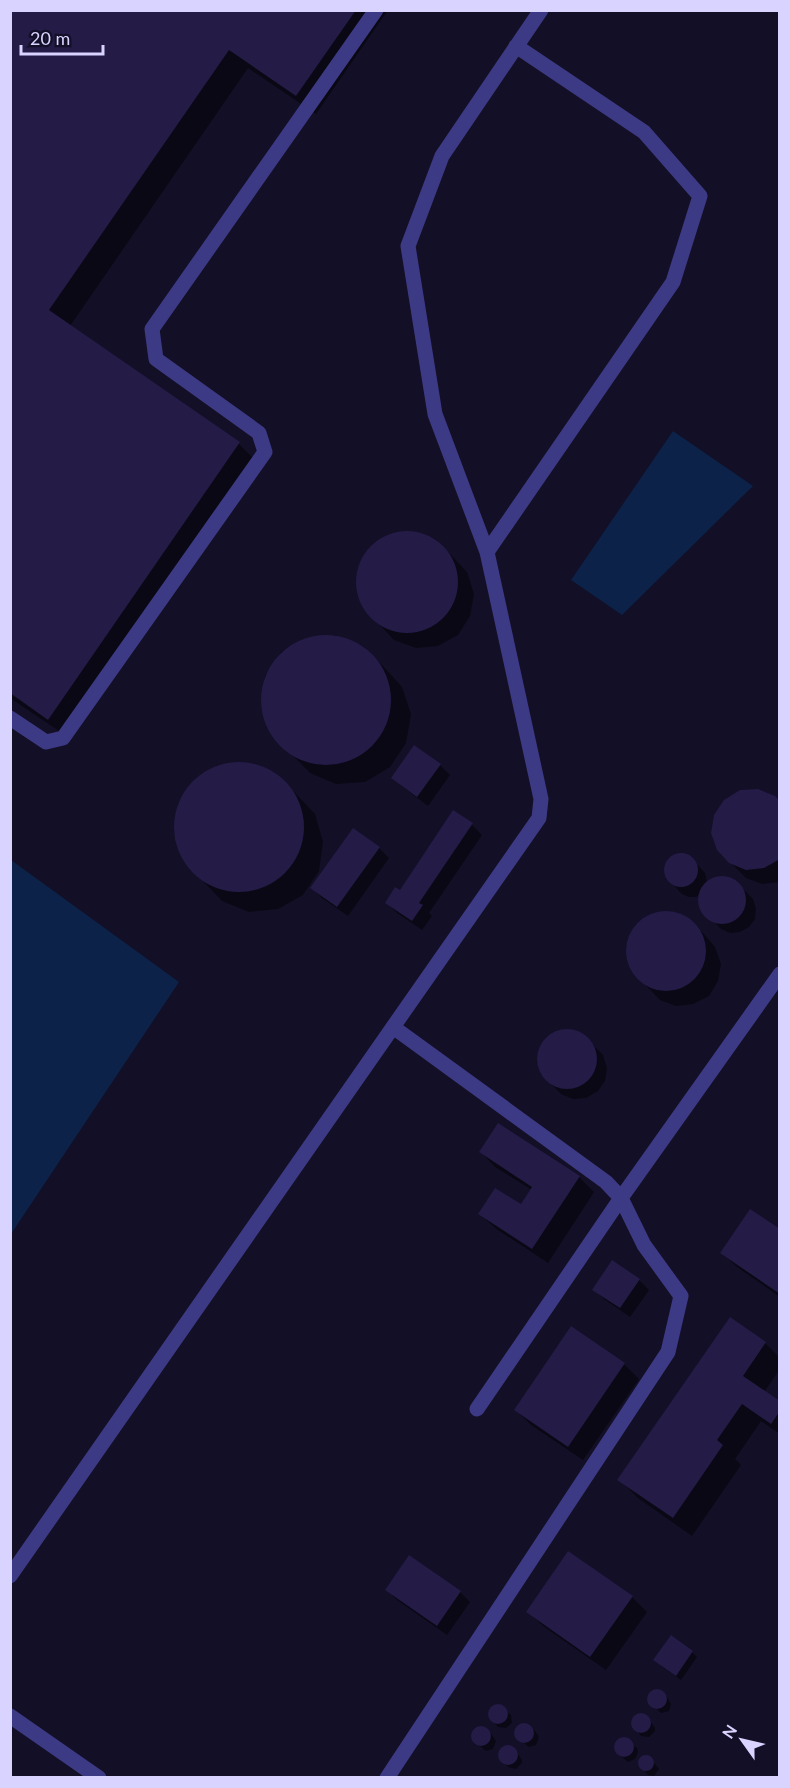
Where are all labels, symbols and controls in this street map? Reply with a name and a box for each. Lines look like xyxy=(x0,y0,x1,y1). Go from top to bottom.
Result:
scale bar xyxy=(21,18,104,56)
text: 20 m xyxy=(30,27,70,49)
north arrow xyxy=(712,1710,772,1770)
text: N xyxy=(718,1721,740,1742)

